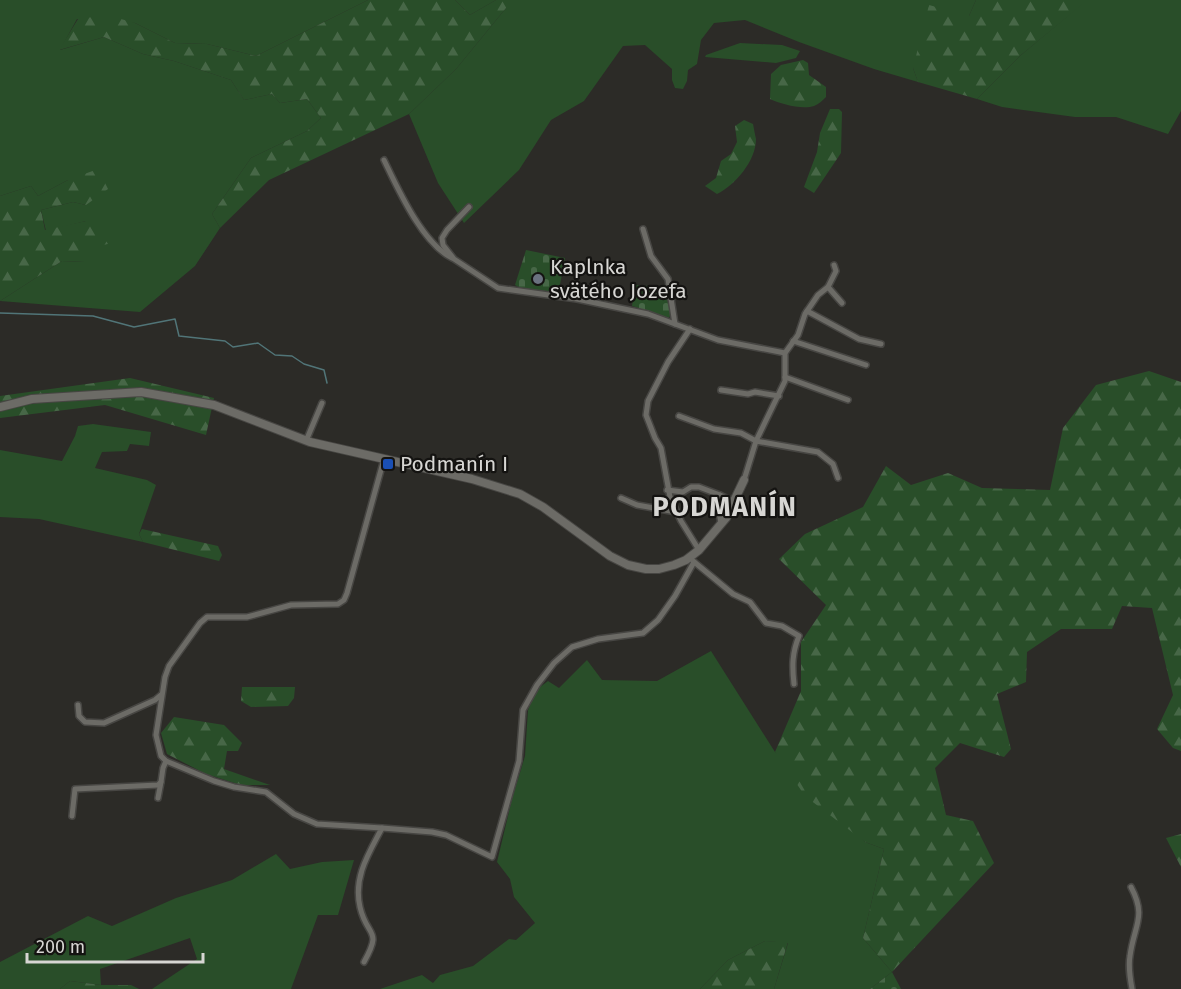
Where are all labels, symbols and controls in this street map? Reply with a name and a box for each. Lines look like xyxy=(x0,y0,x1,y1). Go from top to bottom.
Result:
place label: Kaplnka svätého Jozefa xyxy=(550,254,687,304)
marker: Kaplnka svätého Jozefa xyxy=(531,272,545,286)
place label: Podmanín I xyxy=(400,451,508,477)
marker: Podmanín I xyxy=(381,457,395,471)
district label: PODMANÍN xyxy=(652,489,798,523)
scale bar xyxy=(27,926,202,964)
text: 200 m xyxy=(36,936,85,958)

